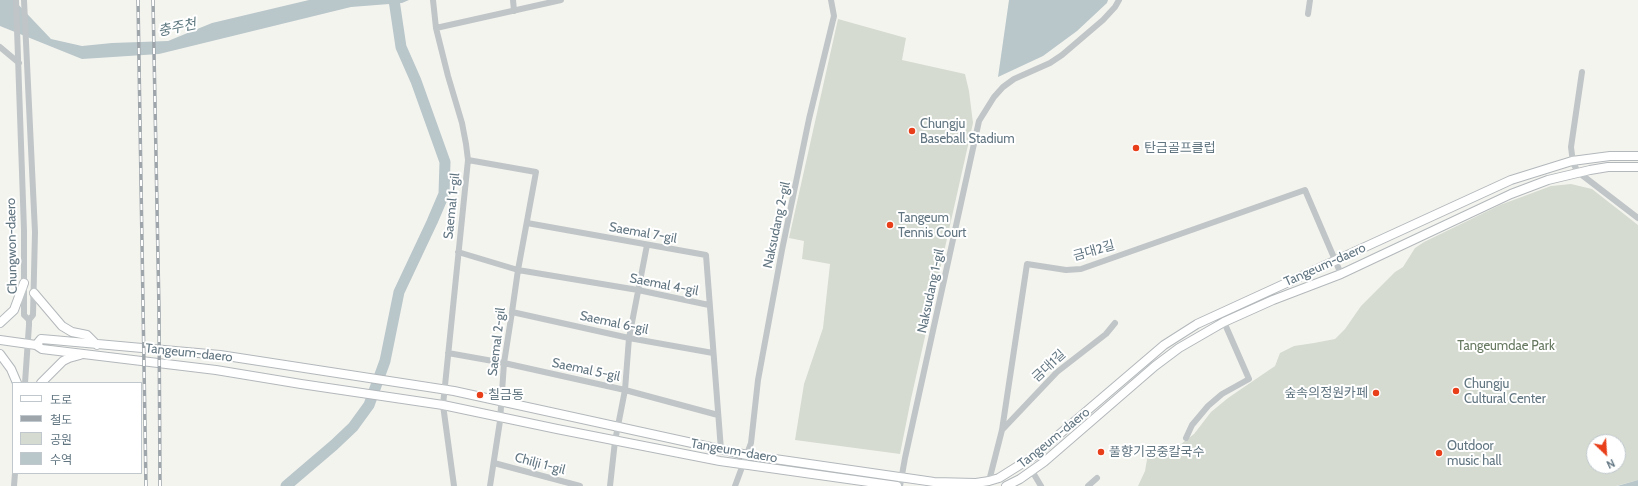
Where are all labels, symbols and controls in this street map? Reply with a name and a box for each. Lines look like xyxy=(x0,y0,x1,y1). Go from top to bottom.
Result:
water label: 충주천 xyxy=(156,16,198,40)
place label: Chungju Baseball Stadium xyxy=(920,116,1015,147)
marker: Chungju Baseball Stadium xyxy=(907,126,917,136)
place label: 탄금골프클럽 xyxy=(1144,140,1216,156)
marker: 탄금골프클럽 xyxy=(1131,143,1141,153)
street label: Saemal 1-gil xyxy=(441,172,463,240)
street label: Naksudang 2-gil xyxy=(760,180,794,270)
street label: Chungwon-daero xyxy=(3,198,21,294)
place label: Tangeum Tennis Court xyxy=(898,210,966,241)
street label: Saemal 7-gil xyxy=(608,219,678,247)
marker: Tangeum Tennis Court xyxy=(885,220,895,230)
street label: 금대2길 xyxy=(1071,238,1117,264)
street label: Tangeum-daero xyxy=(1282,240,1368,290)
street label: Naksudang 1-gil xyxy=(914,247,948,335)
street label: Saemal 4-gil xyxy=(628,271,700,299)
street label: Saemal 2-gil xyxy=(485,307,509,377)
street label: Saemal 6-gil xyxy=(578,308,650,338)
park label: Tangeumdae Park xyxy=(1457,338,1555,354)
street label: Tangeum-daero xyxy=(145,341,233,365)
street label: 금대1길 xyxy=(1029,347,1069,385)
street label: Saemal 5-gil xyxy=(551,355,621,385)
place label: Chungju Cultural Center xyxy=(1464,376,1546,407)
legend xyxy=(12,382,142,474)
place label: 숲속의정원카페 xyxy=(1284,385,1368,401)
marker: Chungju Cultural Center xyxy=(1451,386,1461,396)
place label: 칠금동 xyxy=(488,387,524,403)
marker: 숲속의정원카페 xyxy=(1371,388,1381,398)
marker: 칠금동 xyxy=(475,390,485,400)
text: 도로 xyxy=(50,392,72,407)
street label: Tangeum-daero xyxy=(1015,404,1093,472)
text: 철도 xyxy=(50,412,72,427)
text: 공원 xyxy=(50,432,72,447)
north arrow xyxy=(1586,434,1626,474)
street label: Tangeum-daero xyxy=(689,436,779,466)
place label: Outdoor music hall xyxy=(1447,438,1502,469)
place label: 풀향기궁중칼국수 xyxy=(1109,444,1205,460)
marker: 풀향기궁중칼국수 xyxy=(1096,447,1106,457)
marker: Outdoor music hall xyxy=(1434,448,1444,458)
street label: Chilji 1-gil xyxy=(513,450,567,478)
text: 수역 xyxy=(50,452,72,467)
text: N xyxy=(1604,456,1617,472)

